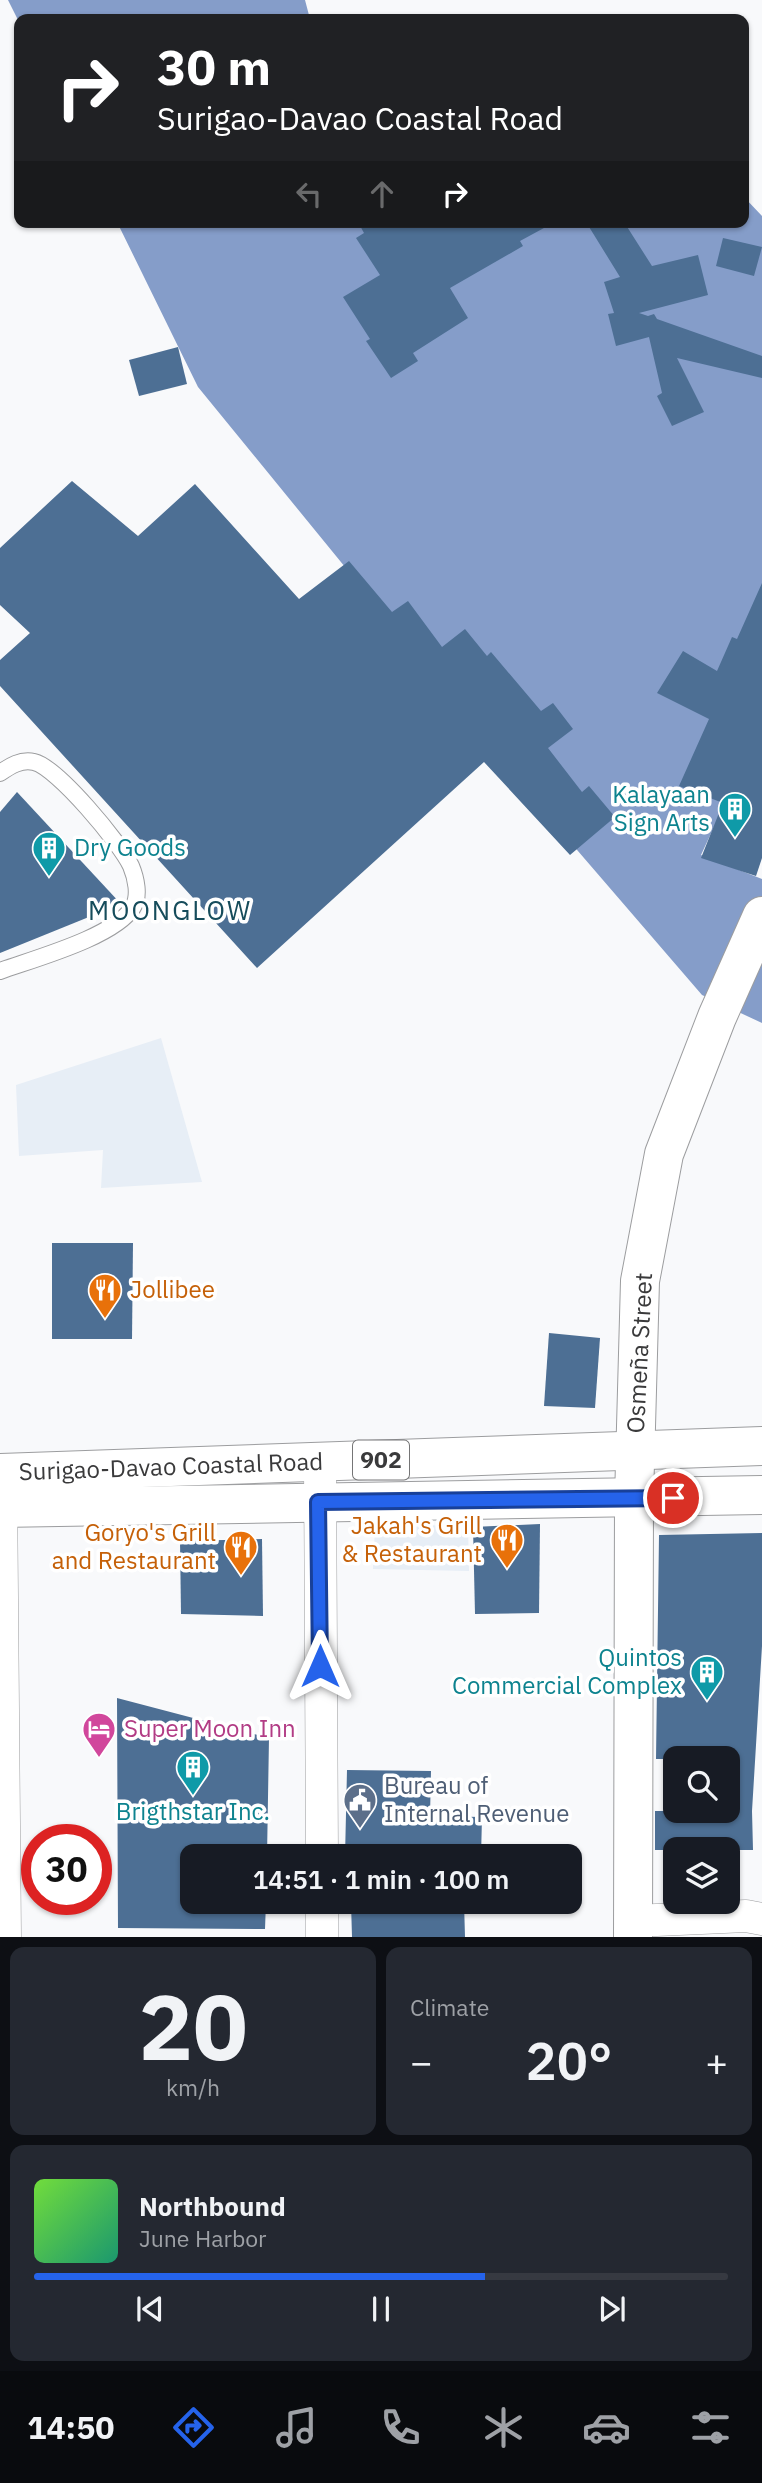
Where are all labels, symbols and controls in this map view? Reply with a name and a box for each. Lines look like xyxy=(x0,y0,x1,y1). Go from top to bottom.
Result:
text: 30 m xyxy=(157,35,271,98)
icon: right xyxy=(42,42,133,133)
text: Surigao-Davao Coastal Road xyxy=(157,97,563,139)
icon: left xyxy=(290,175,328,213)
icon: ahead xyxy=(363,175,401,213)
icon: right xyxy=(436,175,474,213)
place label: Kalayaan Sign Arts xyxy=(612,778,710,838)
building icon: Kalayaan Sign Arts xyxy=(716,790,754,839)
building icon: Dry Goods xyxy=(30,829,68,878)
place label: Dry Goods xyxy=(74,831,186,863)
district label: MOONGLOW xyxy=(88,893,252,927)
restaurant icon: Jollibee xyxy=(86,1271,124,1320)
street label: Osmeña Street xyxy=(619,1272,659,1434)
place label: Jollibee xyxy=(130,1273,215,1305)
road number: 902 xyxy=(353,1441,409,1480)
street label: Surigao-Davao Coastal Road xyxy=(18,1445,324,1487)
pin xyxy=(643,1468,703,1528)
icon: arrive xyxy=(654,1479,692,1517)
place label: Jakah's Grill & Restaurant xyxy=(342,1509,482,1569)
place label: Goryo's Grill and Restaurant xyxy=(52,1516,216,1576)
restaurant icon: Jakah's Grill & Restaurant xyxy=(488,1521,526,1570)
restaurant icon: Goryo's Grill and Restaurant xyxy=(222,1528,260,1577)
position arrow xyxy=(283,1629,357,1703)
place label: Quintos Commercial Complex xyxy=(452,1641,682,1701)
building icon: Quintos Commercial Complex xyxy=(688,1653,726,1702)
hotel icon: Super Moon Inn xyxy=(80,1710,118,1759)
place label: Super Moon Inn xyxy=(124,1712,296,1744)
map controls xyxy=(663,1746,740,1914)
button: search xyxy=(663,1746,740,1823)
building icon: Brigthstar Inc. xyxy=(174,1748,212,1797)
place label: Bureau of Internal Revenue xyxy=(384,1769,569,1829)
public building icon: Bureau of Internal Revenue xyxy=(341,1781,379,1830)
place label: Brigthstar Inc. xyxy=(116,1795,270,1827)
speed limit sign: 30 xyxy=(21,1824,112,1915)
button: layers xyxy=(663,1837,740,1914)
text: 14:51 · 1 min · 100 m xyxy=(253,1862,509,1896)
text: 20 xyxy=(138,1967,248,2085)
text: Climate xyxy=(410,1992,489,2022)
text: 20° xyxy=(526,2027,612,2094)
text: − xyxy=(410,2037,433,2086)
text: + xyxy=(705,2037,728,2086)
text: km/h xyxy=(166,2072,220,2102)
text: Northbound xyxy=(139,2189,286,2223)
text: June Harbor xyxy=(139,2223,267,2253)
icon: previous xyxy=(131,2290,169,2328)
icon: pause xyxy=(362,2290,400,2328)
icon: next xyxy=(593,2290,631,2328)
icon: directions xyxy=(169,2403,218,2452)
icon: music xyxy=(272,2403,321,2452)
icon: phone xyxy=(376,2403,425,2452)
icon: climate xyxy=(479,2403,528,2452)
icon: car xyxy=(582,2403,631,2452)
icon: filters xyxy=(686,2403,735,2452)
text: 14:50 xyxy=(27,2406,115,2448)

